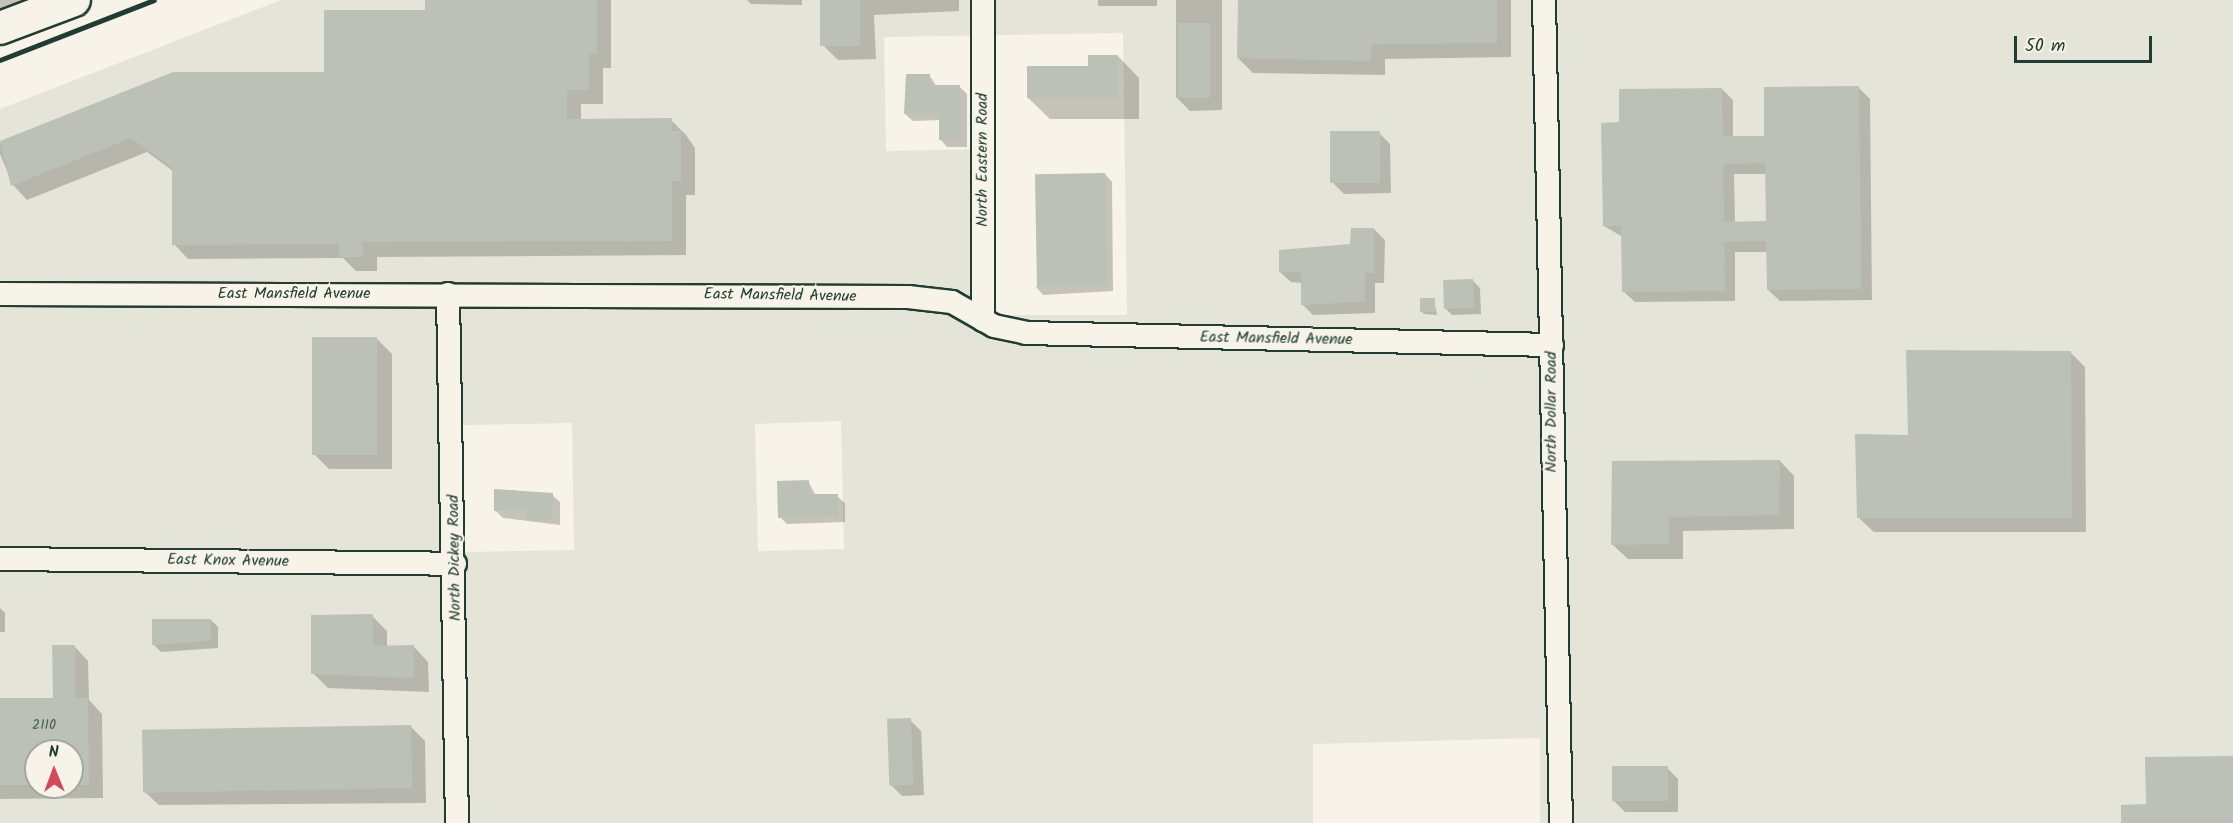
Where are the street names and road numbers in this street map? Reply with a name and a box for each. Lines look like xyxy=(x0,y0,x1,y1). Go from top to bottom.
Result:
street label: North Eastern Road xyxy=(973,93,993,227)
street label: East Mansfield Avenue xyxy=(218,284,370,304)
street label: East Mansfield Avenue xyxy=(703,285,857,307)
street label: East Mansfield Avenue xyxy=(1199,328,1353,350)
street label: North Dollar Road xyxy=(1542,351,1562,473)
street label: North Dickey Road xyxy=(444,495,466,621)
street label: East Knox Avenue xyxy=(167,550,289,572)

